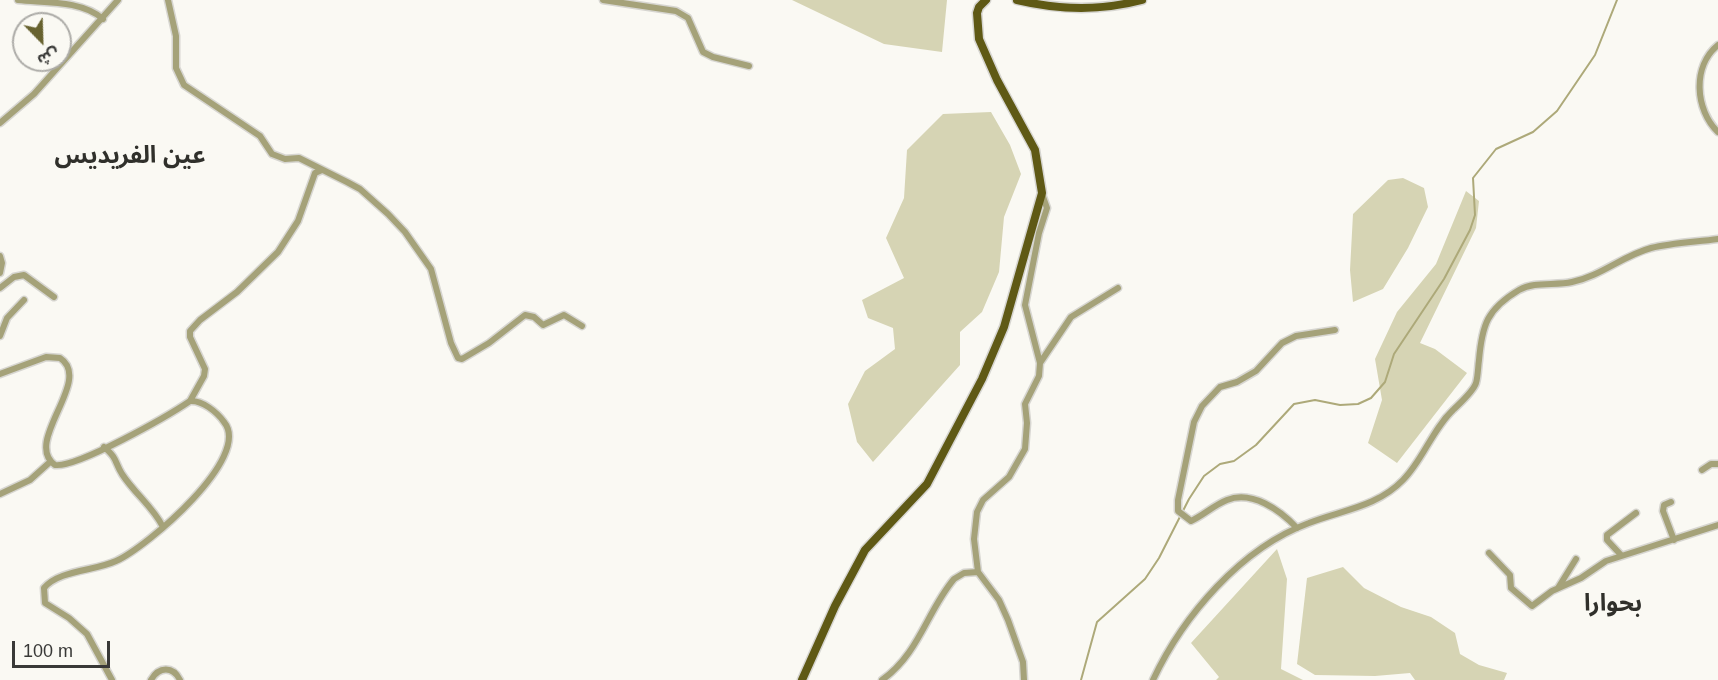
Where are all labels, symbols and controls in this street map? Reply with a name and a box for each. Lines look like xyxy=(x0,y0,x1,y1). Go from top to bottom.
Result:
north arrow xyxy=(12,12,72,72)
text: ش xyxy=(35,45,62,69)
district label: عين الفريديس xyxy=(54,142,206,170)
district label: بحوارا xyxy=(1584,590,1642,618)
scale bar xyxy=(15,629,112,667)
text: 100 m xyxy=(23,641,73,661)

